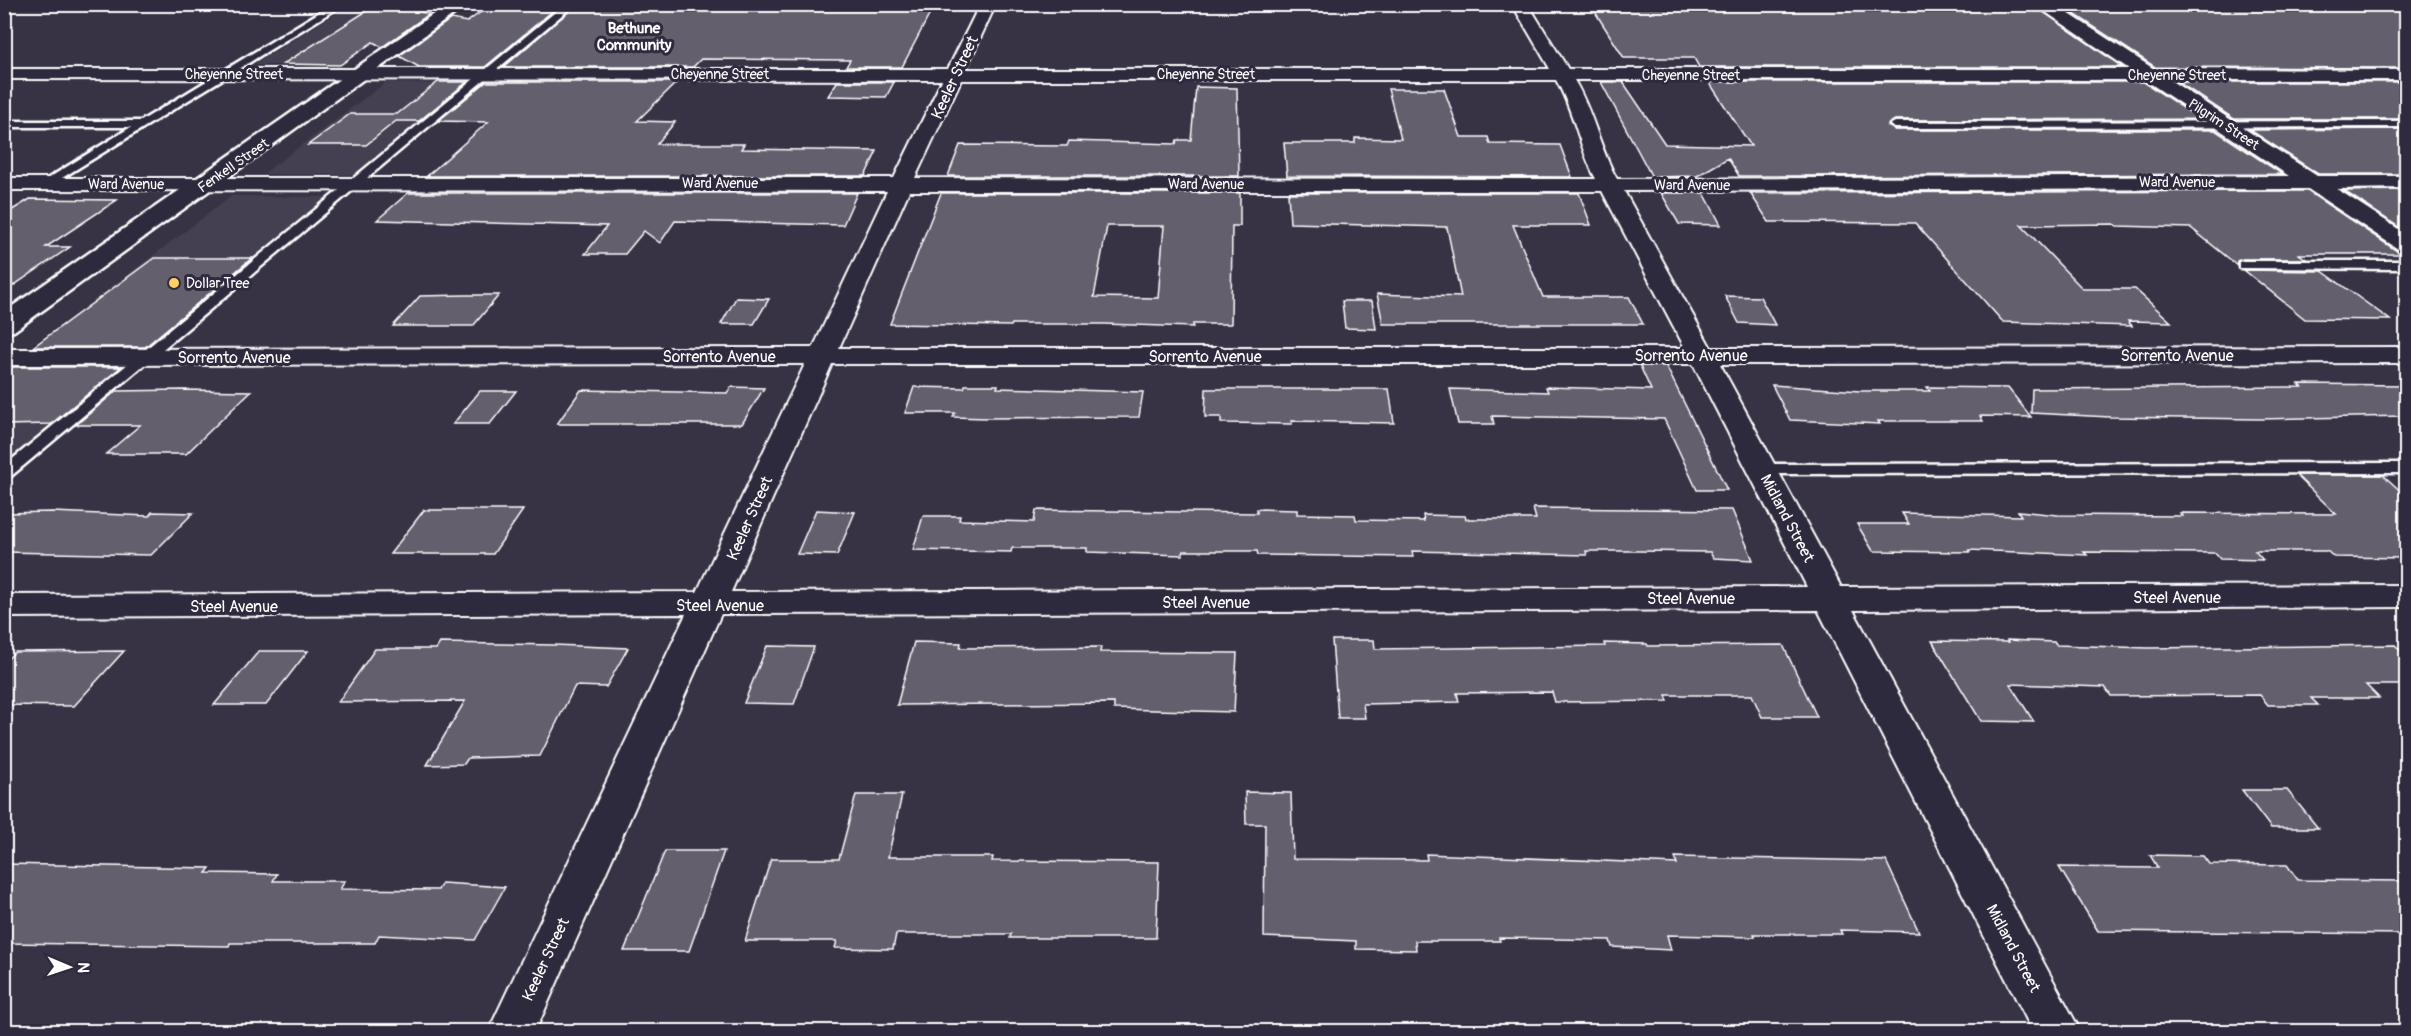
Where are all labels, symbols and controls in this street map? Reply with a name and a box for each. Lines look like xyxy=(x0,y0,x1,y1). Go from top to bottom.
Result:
district label: Bethune Community xyxy=(597,19,672,55)
street label: Keeler Street xyxy=(927,32,983,122)
street label: Cheyenne Street xyxy=(185,66,284,83)
street label: Cheyenne Street xyxy=(671,66,770,83)
street label: Cheyenne Street xyxy=(1157,66,1256,83)
street label: Cheyenne Street xyxy=(1642,67,1741,84)
street label: Cheyenne Street xyxy=(2128,67,2227,84)
street label: Pilgrim Street xyxy=(2185,95,2263,154)
street label: Fenkell Street xyxy=(194,134,272,196)
street label: Ward Avenue xyxy=(2139,174,2215,191)
street label: Ward Avenue xyxy=(682,175,758,192)
street label: Ward Avenue xyxy=(88,176,164,193)
street label: Ward Avenue xyxy=(1168,176,1244,193)
street label: Ward Avenue xyxy=(1654,177,1730,194)
place label: Dollar Tree xyxy=(186,275,249,292)
marker: Dollar Tree xyxy=(167,276,181,290)
street label: Sorrento Avenue xyxy=(1634,346,1748,366)
street label: Sorrento Avenue xyxy=(2120,346,2234,366)
street label: Sorrento Avenue xyxy=(662,347,776,367)
street label: Sorrento Avenue xyxy=(1148,347,1262,367)
street label: Sorrento Avenue xyxy=(177,348,291,368)
street label: Midland Street xyxy=(1756,471,1819,566)
street label: Keeler Street xyxy=(723,473,778,563)
street label: Steel Avenue xyxy=(2133,588,2221,608)
street label: Steel Avenue xyxy=(1647,589,1735,609)
street label: Steel Avenue xyxy=(1162,593,1250,613)
street label: Steel Avenue xyxy=(676,596,764,616)
street label: Steel Avenue xyxy=(190,597,278,617)
street label: Midland Street xyxy=(1982,901,2045,996)
street label: Keeler Street xyxy=(518,914,574,1004)
north arrow xyxy=(39,937,99,997)
text: N xyxy=(73,962,93,973)

